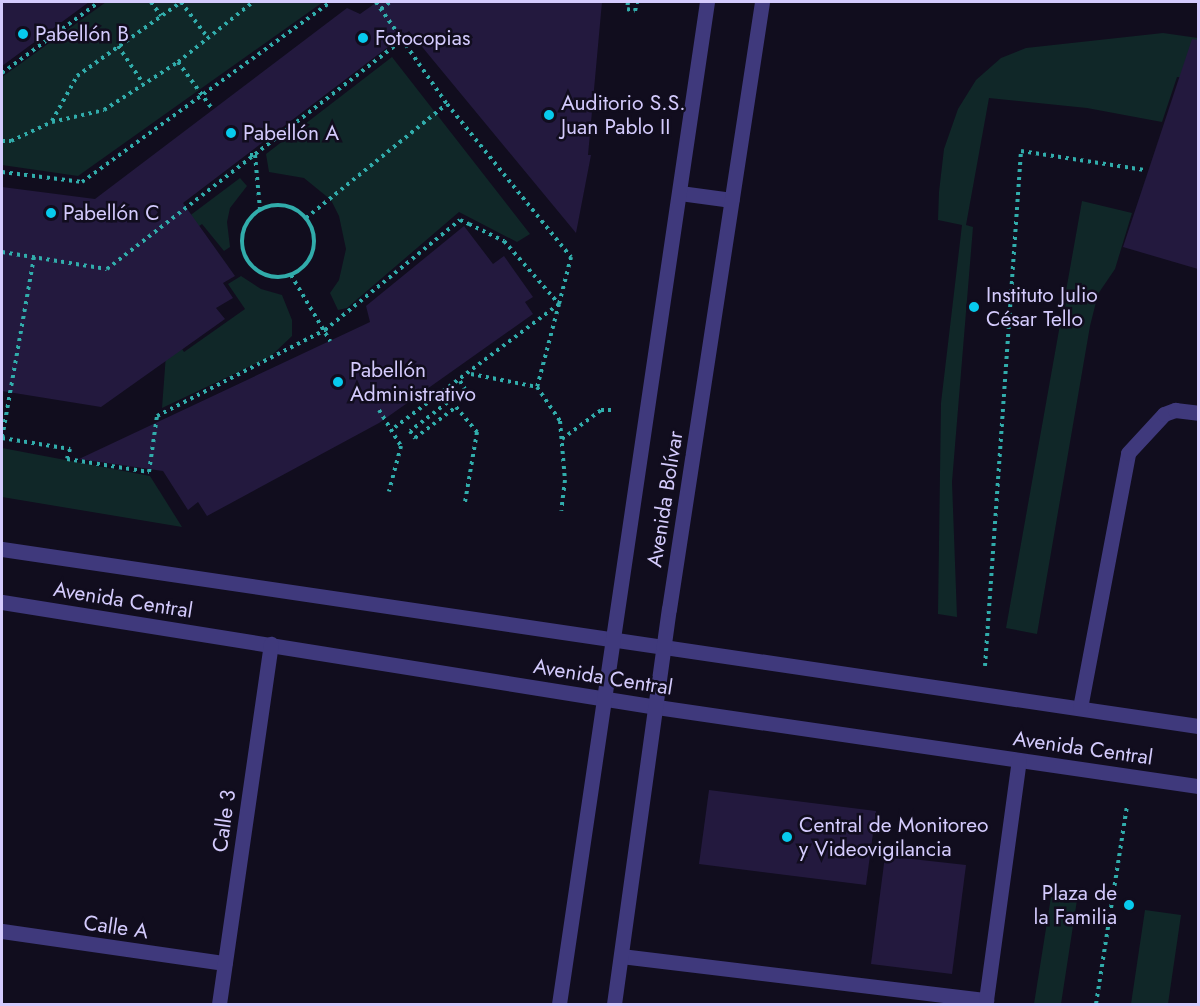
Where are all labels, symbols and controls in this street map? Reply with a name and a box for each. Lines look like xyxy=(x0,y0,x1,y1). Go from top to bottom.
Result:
place label: Pabellón B xyxy=(35,21,129,47)
place label: Fotocopias xyxy=(375,25,470,51)
marker: Pabellón B xyxy=(16,27,30,41)
marker: Fotocopias xyxy=(356,31,370,45)
place label: Auditorio S.S. Juan Pablo II xyxy=(561,90,685,140)
marker: Auditorio S.S. Juan Pablo II xyxy=(542,108,556,122)
place label: Pabellón A xyxy=(243,120,339,146)
marker: Pabellón A xyxy=(224,126,238,140)
place label: Pabellón C xyxy=(63,200,160,226)
marker: Pabellón C xyxy=(44,206,58,220)
place label: Instituto Julio César Tello xyxy=(986,282,1098,332)
marker: Instituto Julio César Tello xyxy=(967,300,981,314)
place label: Pabellón Administrativo xyxy=(350,357,476,407)
marker: Pabellón Administrativo xyxy=(331,375,345,389)
street label: Avenida Bolívar xyxy=(642,429,688,569)
street label: Avenida Central xyxy=(51,577,195,623)
street label: Avenida Central xyxy=(531,654,675,700)
street label: Avenida Central xyxy=(1012,726,1154,770)
street label: Calle 3 xyxy=(207,788,241,854)
place label: Central de Monitoreo y Videovigilancia xyxy=(799,812,988,862)
marker: Central de Monitoreo y Videovigilancia xyxy=(780,830,794,844)
place label: Plaza de la Familia xyxy=(1034,880,1117,930)
marker: Plaza de la Familia xyxy=(1122,898,1136,912)
street label: Calle A xyxy=(82,910,150,944)

